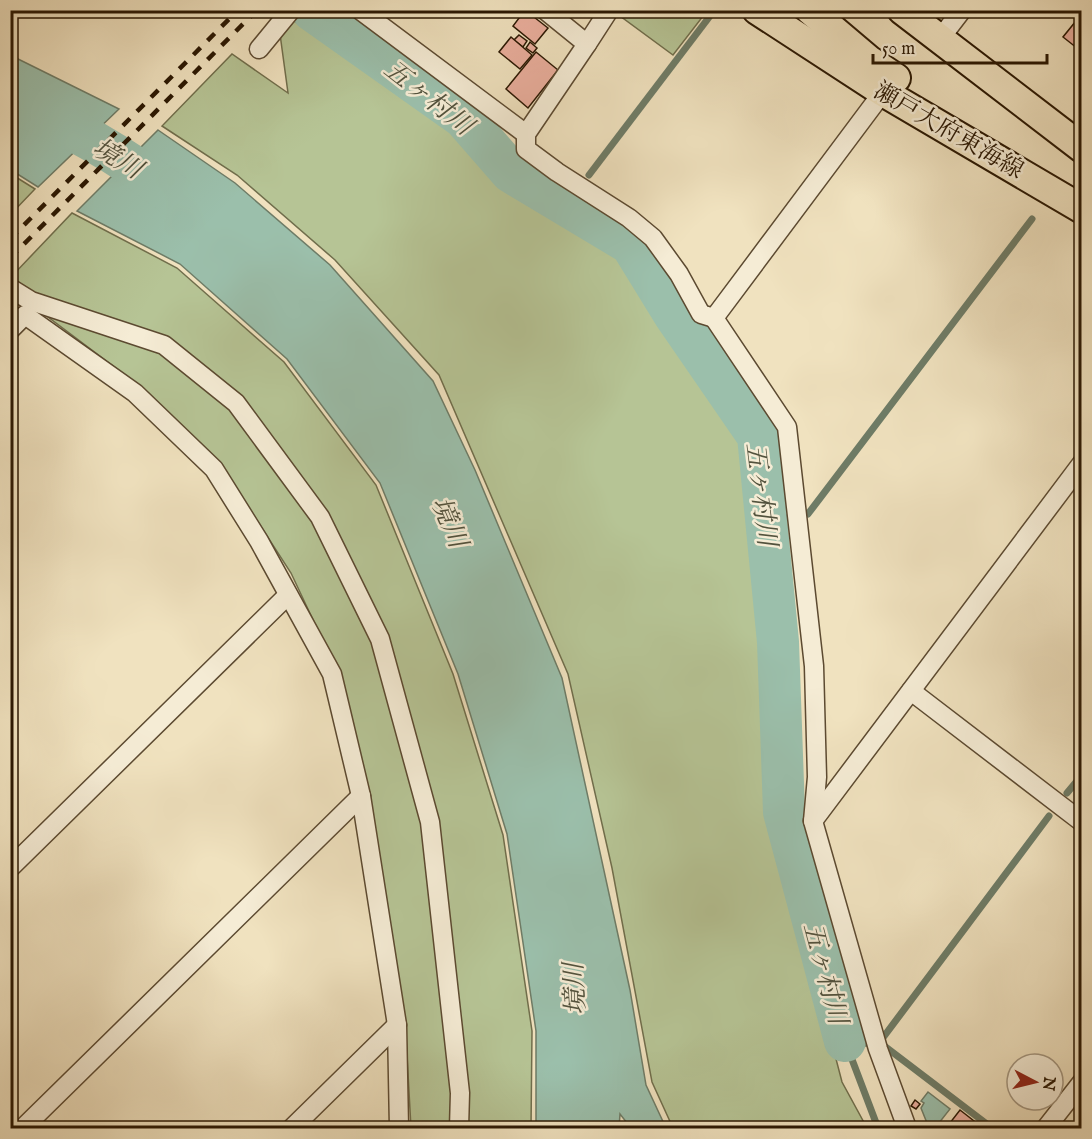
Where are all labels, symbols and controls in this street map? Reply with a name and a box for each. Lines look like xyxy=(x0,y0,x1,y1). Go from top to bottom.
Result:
scale bar xyxy=(873,27,1047,65)
text: 50 m xyxy=(882,38,915,61)
water label: 五ヶ村川 xyxy=(377,53,482,145)
street label: 瀬戸大府東海線 xyxy=(868,76,1029,187)
water label: 境川 xyxy=(86,132,151,188)
water label: 五ヶ村川 xyxy=(738,441,784,551)
water label: 境川 xyxy=(423,492,475,556)
water label: 五ヶ村川 xyxy=(795,919,855,1031)
water label: 境川 xyxy=(558,959,593,1016)
north arrow xyxy=(1005,1052,1065,1112)
text: N xyxy=(1037,1075,1059,1092)

